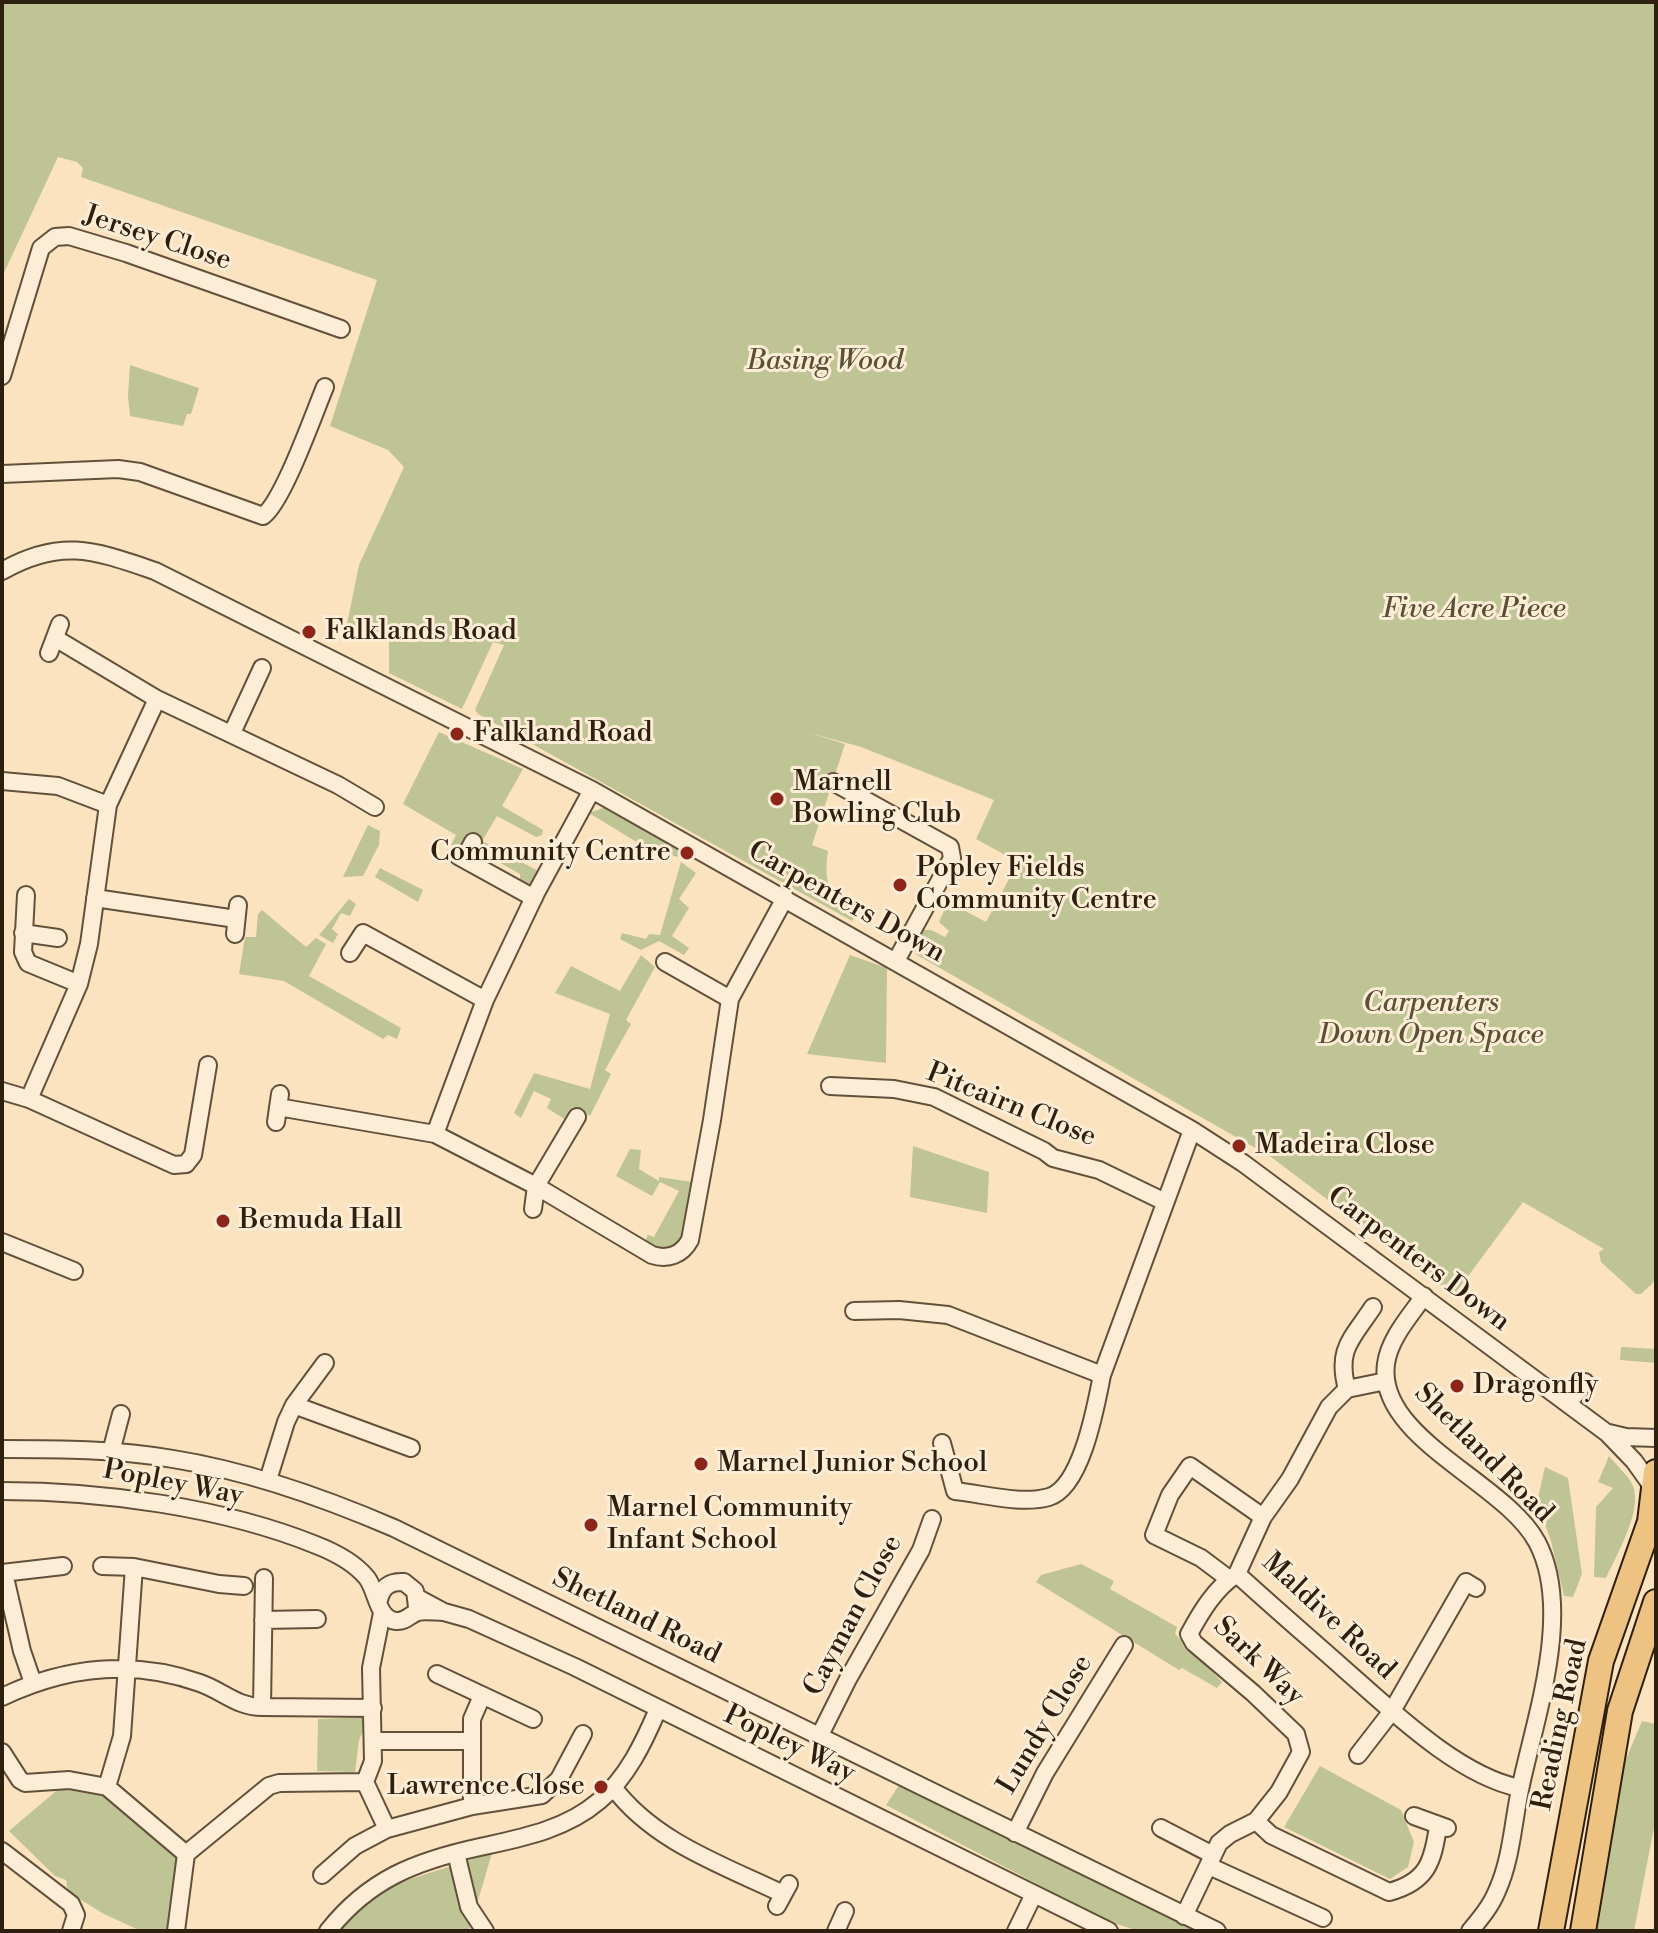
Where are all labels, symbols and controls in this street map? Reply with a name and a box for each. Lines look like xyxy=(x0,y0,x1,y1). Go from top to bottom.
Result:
street label: Jersey Close xyxy=(79,199,235,279)
park label: Basing Wood xyxy=(747,345,903,379)
park label: Five Acre Piece xyxy=(1382,593,1566,627)
place label: Falklands Road xyxy=(325,615,517,649)
marker: Falklands Road xyxy=(300,623,318,641)
place label: Falkland Road xyxy=(473,717,652,751)
marker: Falkland Road xyxy=(448,725,466,743)
place label: Marnell Bowling Club xyxy=(793,766,961,832)
marker: Marnell Bowling Club xyxy=(768,790,786,808)
street label: Carpenters Down xyxy=(742,835,950,971)
place label: Community Centre xyxy=(430,836,671,870)
marker: Community Centre xyxy=(678,844,696,862)
place label: Popley Fields Community Centre xyxy=(916,852,1157,918)
marker: Popley Fields Community Centre xyxy=(891,876,909,894)
park label: Carpenters Down Open Space xyxy=(1318,987,1544,1053)
street label: Pitcairn Close xyxy=(921,1057,1101,1155)
place label: Madeira Close xyxy=(1255,1129,1435,1163)
marker: Madeira Close xyxy=(1230,1137,1248,1155)
street label: Carpenters Down xyxy=(1320,1180,1516,1340)
place label: Bemuda Hall xyxy=(239,1204,402,1238)
marker: Bemuda Hall xyxy=(214,1212,232,1230)
place label: Dragonfly xyxy=(1473,1369,1598,1403)
street label: Shetland Road xyxy=(1406,1377,1560,1531)
marker: Dragonfly xyxy=(1448,1377,1466,1395)
place label: Marnel Junior School xyxy=(717,1447,987,1481)
street label: Popley Way xyxy=(100,1454,246,1514)
marker: Marnel Junior School xyxy=(692,1455,710,1473)
place label: Marnel Community Infant School xyxy=(607,1492,852,1558)
marker: Marnel Community Infant School xyxy=(582,1516,600,1534)
street label: Cayman Close xyxy=(797,1530,911,1702)
street label: Maldive Road xyxy=(1254,1547,1402,1687)
street label: Shetland Road xyxy=(546,1562,726,1672)
street label: Sark Way xyxy=(1205,1610,1311,1714)
street label: Reading Road xyxy=(1526,1636,1596,1814)
street label: Lundy Close xyxy=(991,1649,1101,1801)
street label: Popley Way xyxy=(718,1699,860,1791)
place label: Lawrence Close xyxy=(387,1770,585,1804)
marker: Lawrence Close xyxy=(592,1778,610,1796)

